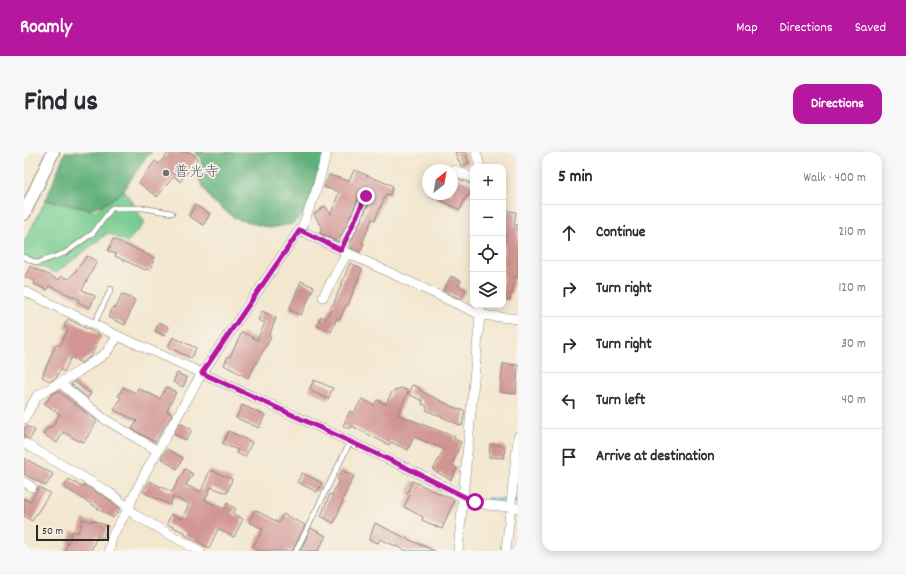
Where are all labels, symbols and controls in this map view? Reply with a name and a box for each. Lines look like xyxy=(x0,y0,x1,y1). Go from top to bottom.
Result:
text: Roamly xyxy=(20,15,72,42)
text: Map xyxy=(736,18,758,38)
text: Directions xyxy=(780,18,833,38)
text: Saved xyxy=(855,18,886,38)
text: Find us xyxy=(24,84,98,124)
button: Directions xyxy=(793,84,882,124)
place label: 普光寺 xyxy=(174,162,219,184)
north arrow xyxy=(422,164,458,200)
map controls xyxy=(470,164,506,308)
button: + xyxy=(470,164,506,200)
text: 5 min xyxy=(558,166,592,190)
marker: 普光寺 xyxy=(161,168,171,178)
text: Walk · 400 m xyxy=(804,169,866,188)
route end xyxy=(357,187,375,205)
button: − xyxy=(470,200,506,236)
icon: ahead xyxy=(558,222,580,244)
text: Continue xyxy=(596,222,645,244)
text: 210 m xyxy=(838,223,866,242)
button: locate xyxy=(470,236,506,272)
button: layers xyxy=(470,272,506,308)
icon: right xyxy=(558,278,580,300)
text: Turn right xyxy=(596,278,652,300)
text: 120 m xyxy=(838,279,866,298)
icon: right xyxy=(558,334,580,356)
text: Turn right xyxy=(596,334,652,356)
text: 30 m xyxy=(841,335,866,354)
icon: left xyxy=(558,390,580,412)
text: Turn left xyxy=(596,390,645,412)
text: 40 m xyxy=(842,391,866,410)
icon: arrive xyxy=(558,446,580,468)
text: Arrive at destination xyxy=(596,446,714,468)
route start xyxy=(466,493,484,511)
scale bar xyxy=(36,523,109,542)
text: 50 m xyxy=(42,524,63,540)

